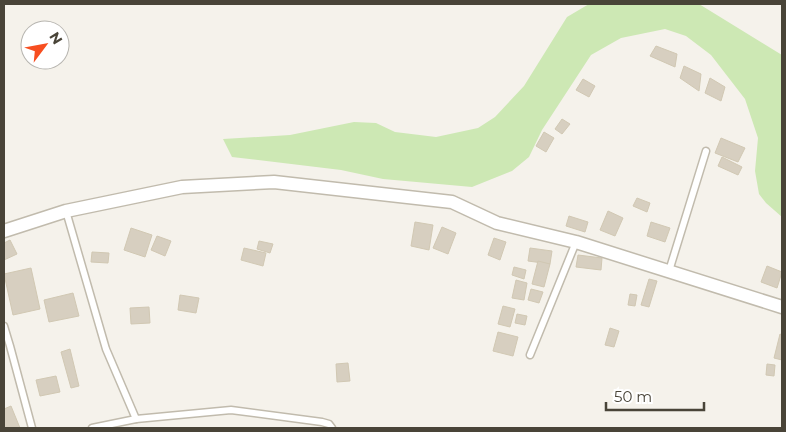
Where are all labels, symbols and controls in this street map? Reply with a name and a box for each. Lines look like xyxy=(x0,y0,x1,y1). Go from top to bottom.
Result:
north arrow xyxy=(20,20,70,70)
text: N xyxy=(45,29,67,48)
scale bar xyxy=(606,380,704,412)
text: 50 m xyxy=(614,387,652,406)

